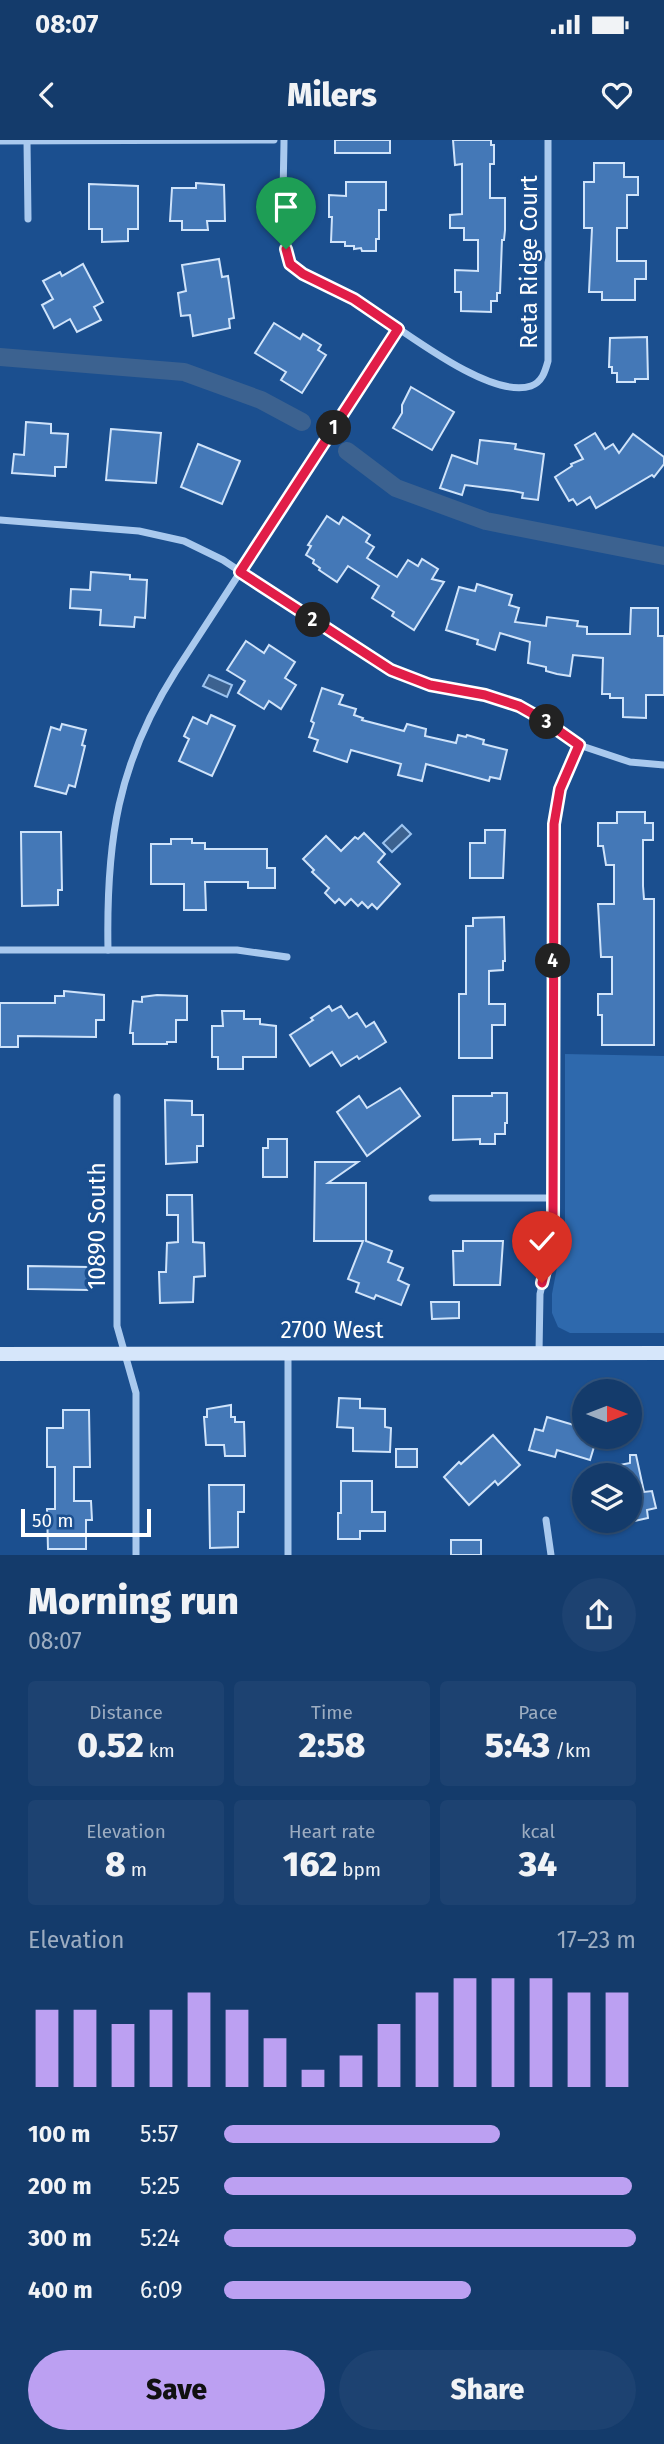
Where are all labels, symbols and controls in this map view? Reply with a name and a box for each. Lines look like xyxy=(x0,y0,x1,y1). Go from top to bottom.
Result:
text: 08:07 xyxy=(35,9,98,40)
icon: back xyxy=(28,76,66,114)
text: Milers xyxy=(287,76,377,114)
icon: heart xyxy=(598,76,636,114)
street label: Reta Ridge Court xyxy=(515,174,543,349)
pin xyxy=(256,177,316,249)
icon: arrive xyxy=(267,188,305,226)
pin: 1 xyxy=(316,410,352,446)
text: 1 xyxy=(329,416,338,439)
pin: 2 xyxy=(296,602,330,638)
text: 2 xyxy=(308,608,317,631)
pin: 3 xyxy=(530,704,564,740)
text: 3 xyxy=(542,710,551,733)
pin: 4 xyxy=(536,944,570,978)
text: 4 xyxy=(547,949,558,972)
street label: 10890 South xyxy=(83,1162,111,1290)
pin xyxy=(512,1211,572,1283)
icon: check xyxy=(523,1222,561,1260)
street label: 2700 West xyxy=(280,1316,384,1344)
north arrow xyxy=(572,1379,642,1449)
map controls xyxy=(572,1379,642,1533)
button: layers xyxy=(572,1463,642,1533)
scale bar xyxy=(21,1506,150,1538)
text: 50 m xyxy=(32,1509,73,1532)
text: Morning run xyxy=(28,1578,239,1624)
button: share xyxy=(562,1578,636,1652)
text: 08:07 xyxy=(28,1627,82,1655)
text: Distance xyxy=(89,1701,163,1724)
text: Time xyxy=(311,1701,353,1724)
text: Pace xyxy=(518,1701,558,1724)
text: 0.52 xyxy=(77,1724,144,1766)
text: 2:58 xyxy=(299,1724,365,1766)
text: 5:43 xyxy=(485,1724,550,1766)
text: km xyxy=(144,1739,175,1762)
text: /km xyxy=(550,1739,591,1762)
text: Elevation xyxy=(86,1820,166,1843)
text: Heart rate xyxy=(289,1820,375,1843)
text: kcal xyxy=(521,1820,555,1843)
text: 8 xyxy=(105,1843,126,1885)
text: 162 xyxy=(283,1843,337,1885)
text: 34 xyxy=(519,1843,557,1885)
text: m xyxy=(126,1858,147,1881)
text: bpm xyxy=(337,1858,381,1881)
text: Elevation xyxy=(28,1926,124,1954)
text: 17–23 m xyxy=(557,1926,636,1954)
text: 100 m xyxy=(28,2120,90,2148)
text: 5:57 xyxy=(140,2120,178,2148)
text: 200 m xyxy=(28,2172,92,2200)
text: 5:25 xyxy=(140,2172,180,2200)
text: 300 m xyxy=(28,2224,92,2252)
text: 5:24 xyxy=(140,2224,180,2252)
text: 400 m xyxy=(28,2276,93,2304)
text: 6:09 xyxy=(140,2276,182,2304)
button: Save xyxy=(28,2350,325,2430)
button: Share xyxy=(339,2350,636,2430)

